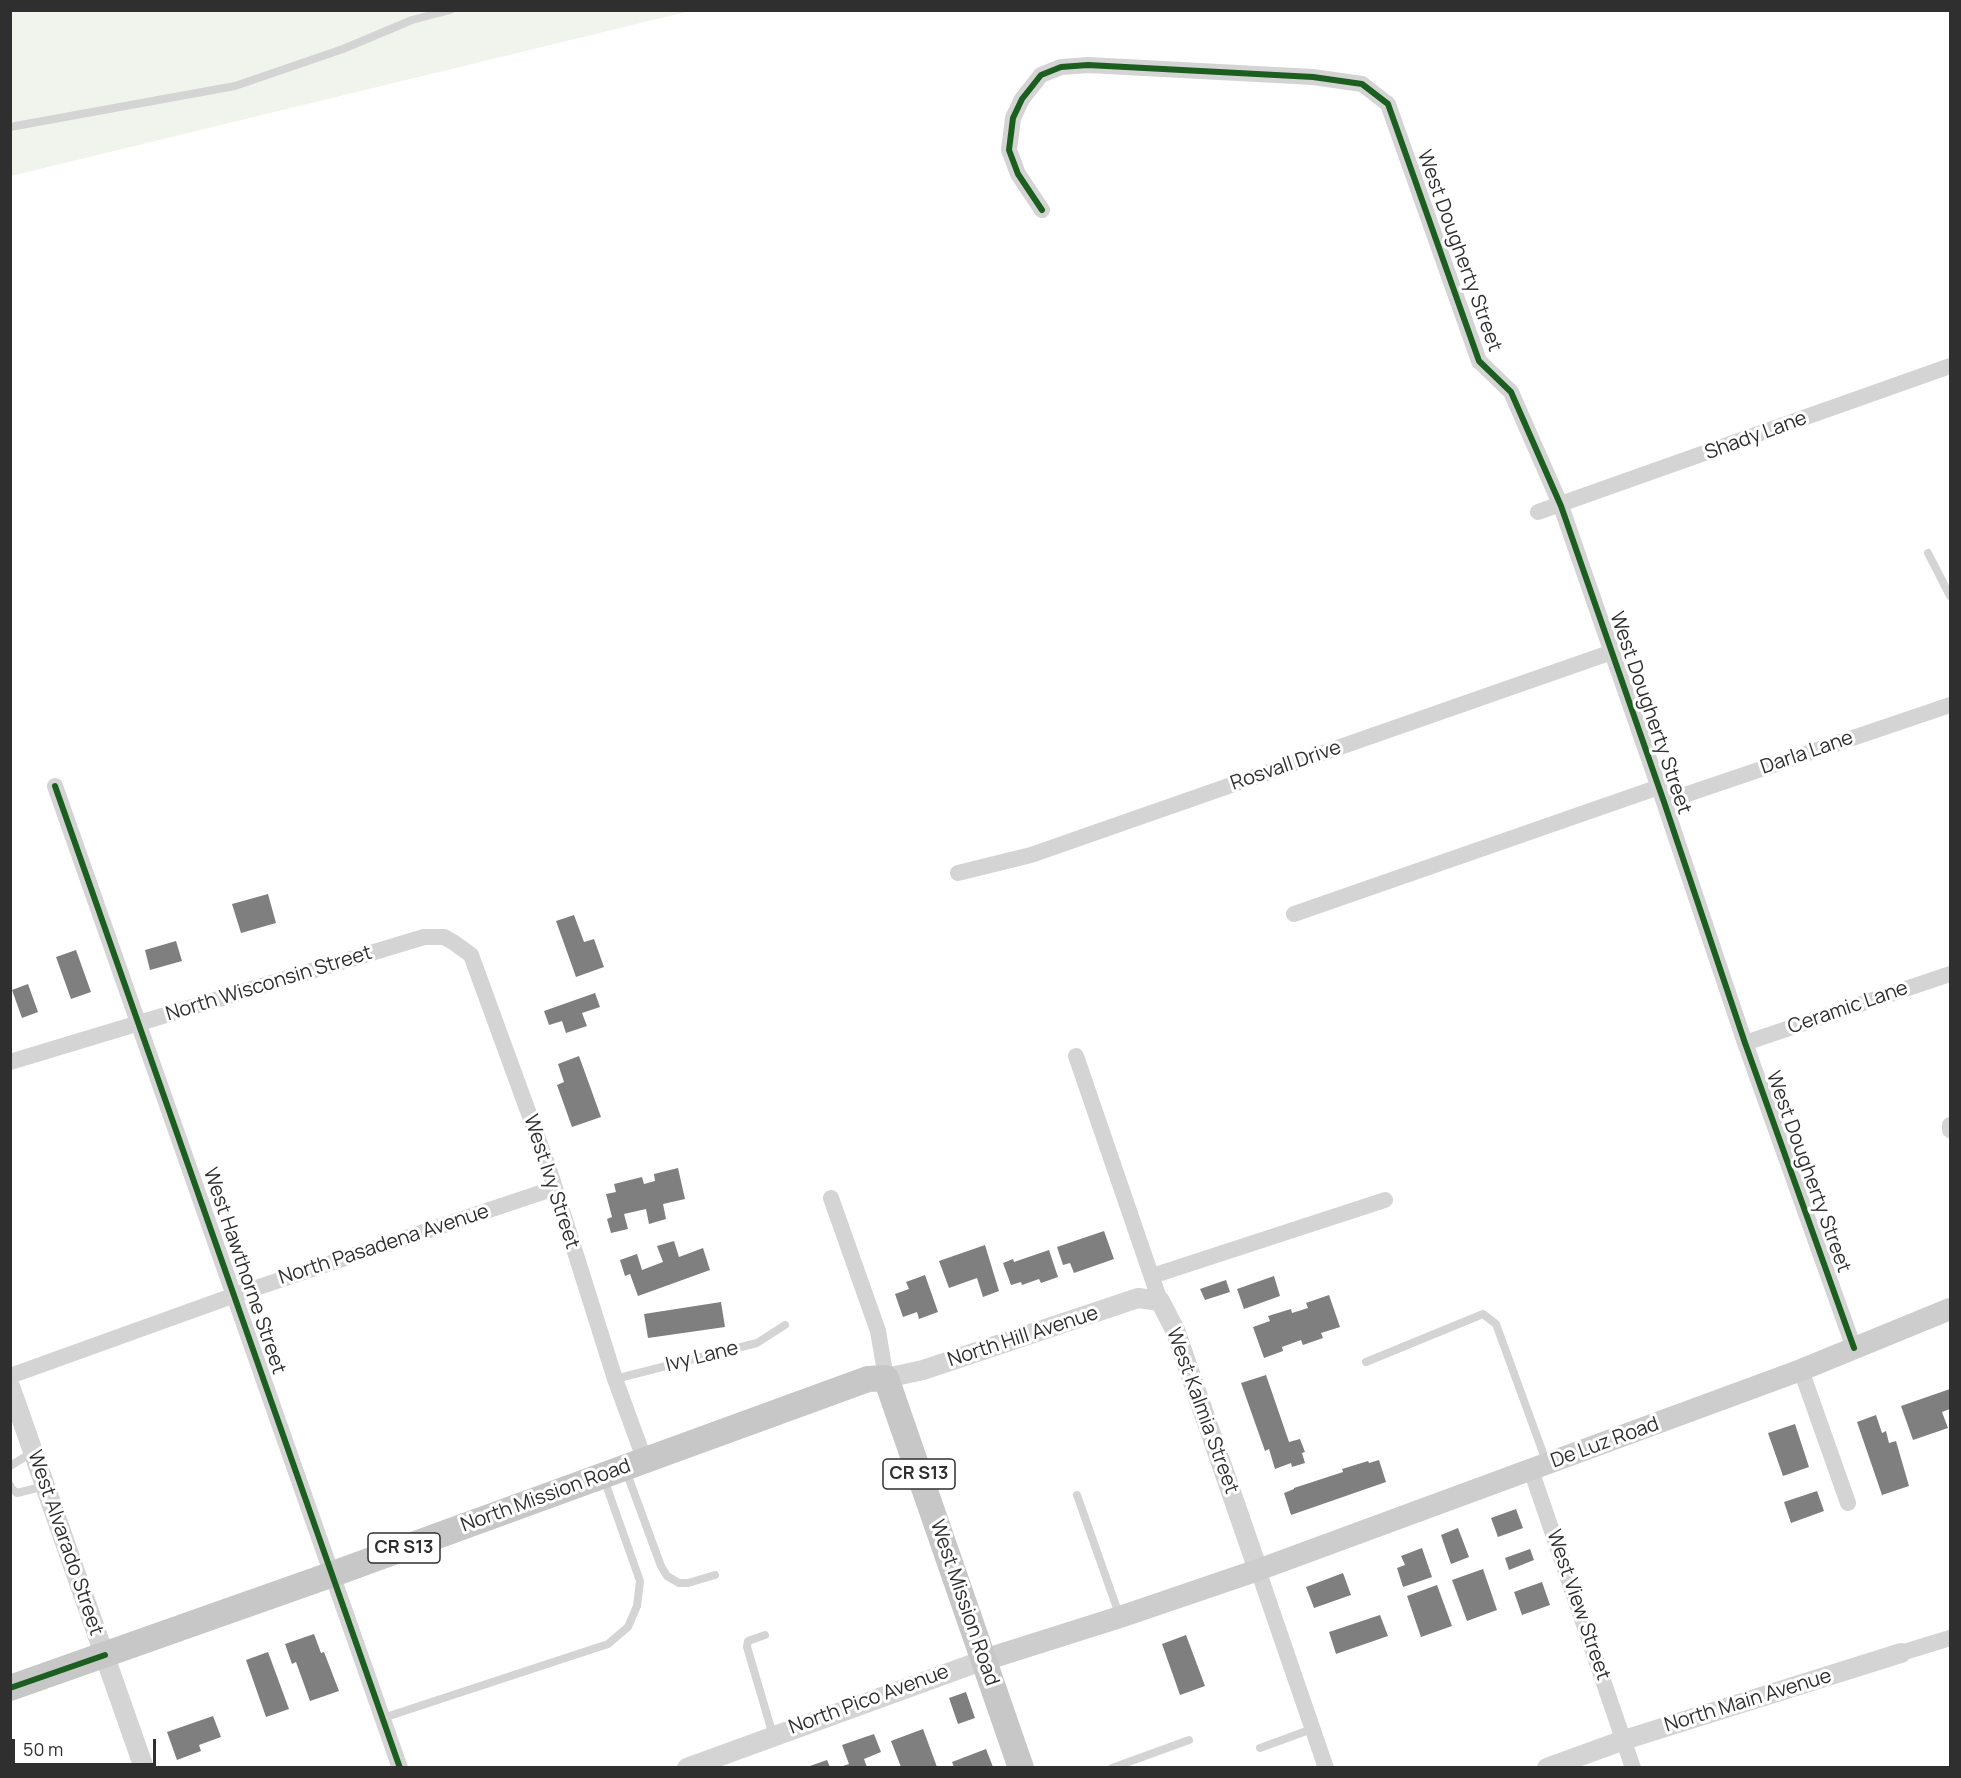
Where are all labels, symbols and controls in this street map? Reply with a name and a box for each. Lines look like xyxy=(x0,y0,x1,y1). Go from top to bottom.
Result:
street label: West Dougherty Street xyxy=(1411,147,1507,355)
street label: Shady Lane xyxy=(1702,407,1810,465)
street label: West Dougherty Street xyxy=(1604,609,1696,817)
street label: Darla Lane xyxy=(1758,726,1856,780)
street label: Rosvall Drive xyxy=(1228,736,1344,796)
street label: North Wisconsin Street xyxy=(163,941,375,1027)
street label: Ceramic Lane xyxy=(1785,976,1911,1040)
street label: West Dougherty Street xyxy=(1760,1068,1856,1276)
street label: West Ivy Street xyxy=(518,1112,584,1252)
street label: West Hawthorne Street xyxy=(197,1165,291,1377)
street label: North Pasadena Avenue xyxy=(276,1200,492,1290)
street label: North Hill Avenue xyxy=(945,1301,1101,1373)
street label: West Kalmia Street xyxy=(1161,1325,1243,1497)
street label: Ivy Lane xyxy=(663,1336,741,1378)
street label: De Luz Road xyxy=(1548,1412,1662,1474)
street label: West Alvarado Street xyxy=(22,1447,108,1639)
street label: North Mission Road xyxy=(458,1454,634,1538)
road number: CR S13 xyxy=(883,1459,955,1489)
street label: West Mission Road xyxy=(924,1517,1004,1689)
street label: West View Street xyxy=(1541,1527,1615,1683)
road number: CR S13 xyxy=(368,1533,440,1563)
street label: North Pico Avenue xyxy=(786,1660,952,1740)
street label: North Main Avenue xyxy=(1662,1664,1834,1738)
scale bar xyxy=(15,1727,159,1765)
text: 50 m xyxy=(23,1737,63,1761)

